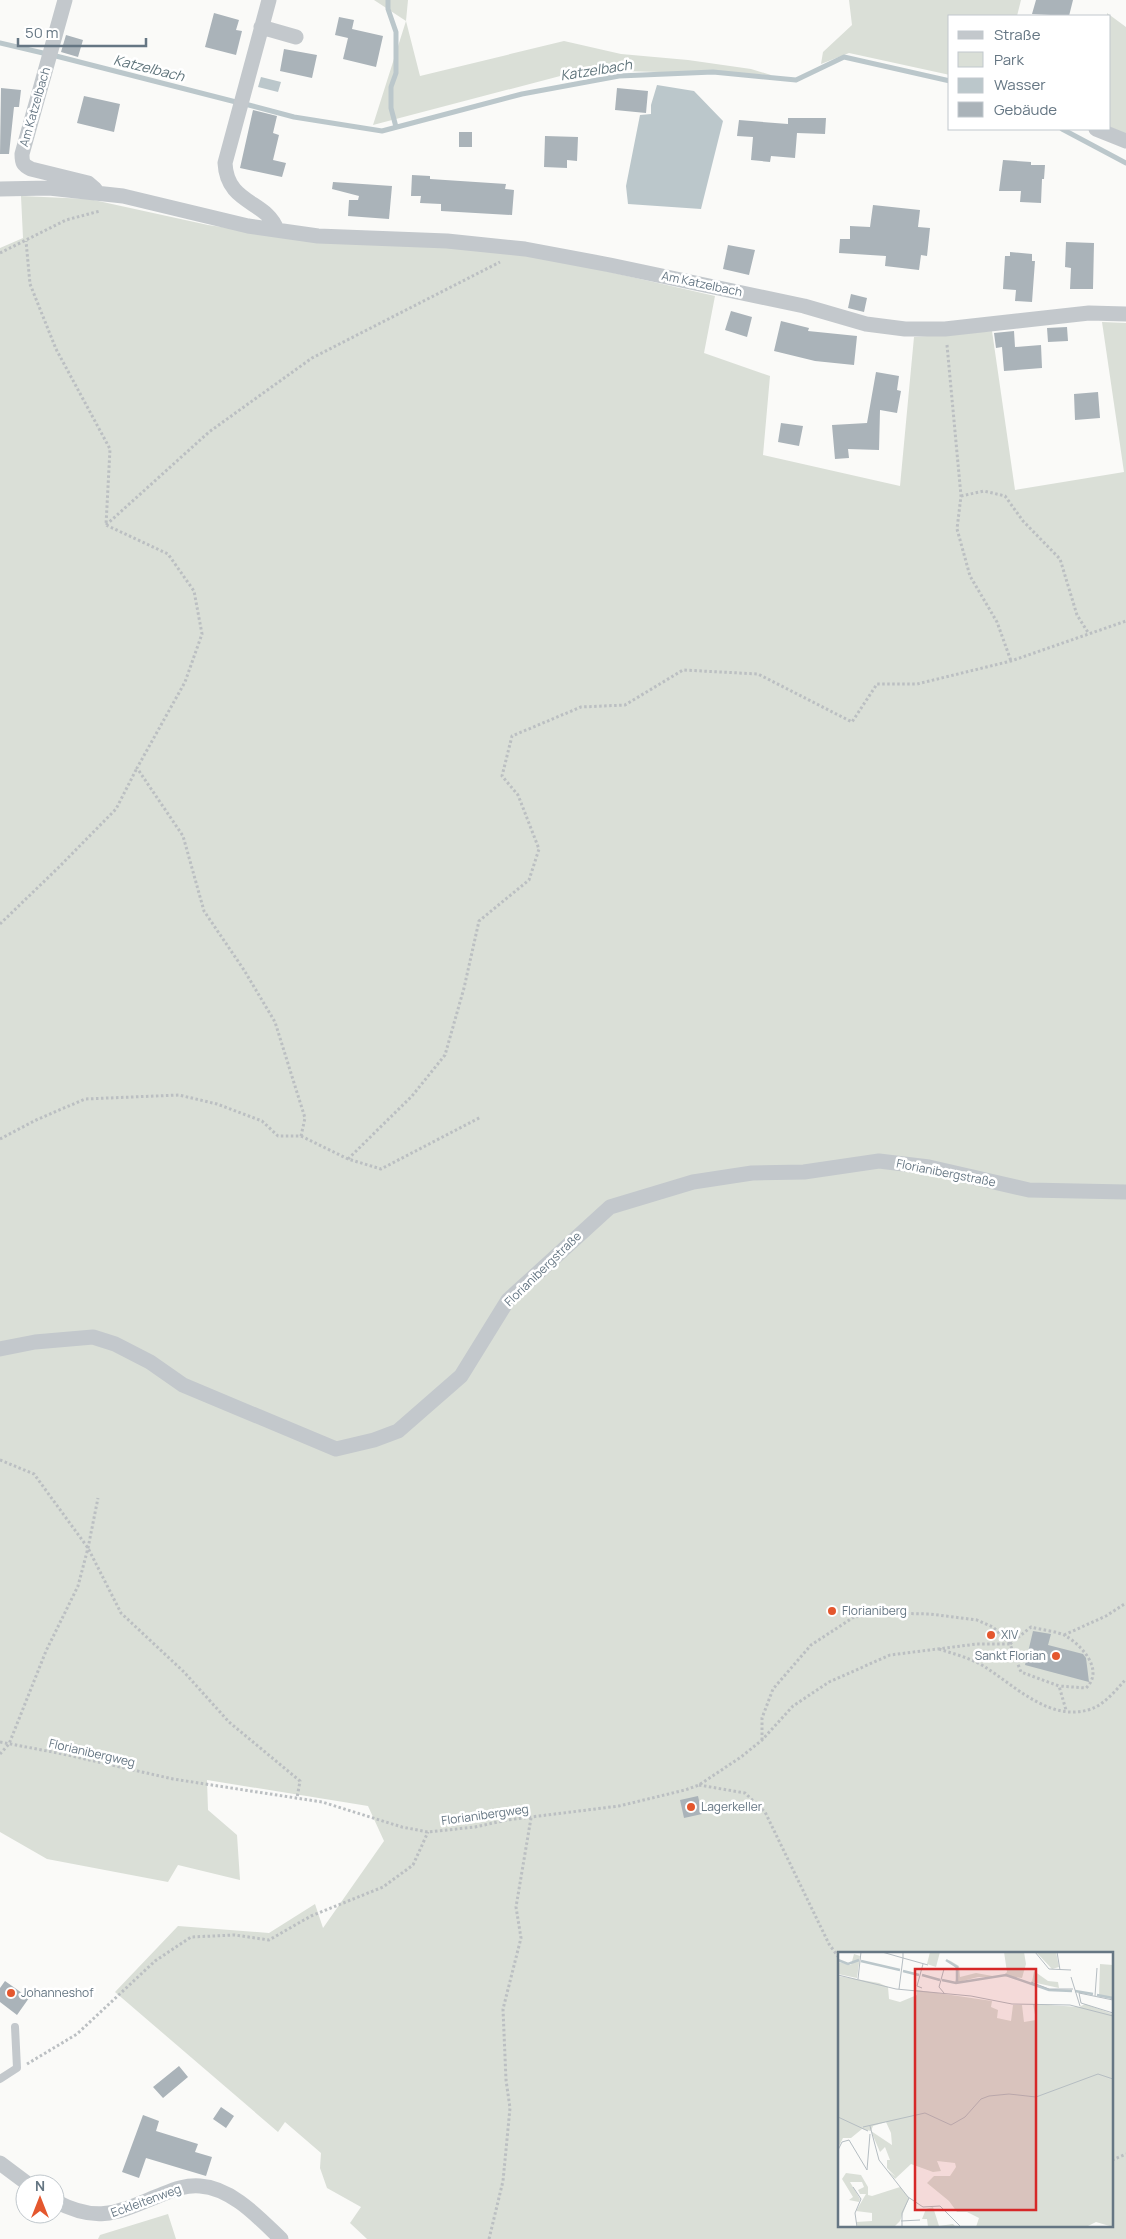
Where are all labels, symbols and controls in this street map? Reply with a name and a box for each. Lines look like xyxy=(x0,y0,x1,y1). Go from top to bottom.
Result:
scale bar xyxy=(18,15,145,47)
legend xyxy=(948,15,1111,130)
text: 50 m xyxy=(25,22,59,43)
text: Straße xyxy=(994,24,1041,45)
text: Park xyxy=(994,49,1024,70)
water label: Katzelbach xyxy=(112,50,187,86)
water label: Katzelbach xyxy=(559,54,634,85)
street label: Am Katzelbach xyxy=(15,65,54,149)
text: Wasser xyxy=(994,74,1046,95)
text: Gebäude xyxy=(994,99,1057,120)
street label: Am Katzelbach xyxy=(660,267,744,300)
street label: Florianibergstraße xyxy=(895,1155,997,1190)
street label: Florianibergstraße xyxy=(500,1227,585,1310)
place label: Florianiberg xyxy=(842,1602,907,1619)
marker: Florianiberg xyxy=(826,1605,838,1617)
place label: XIV xyxy=(1001,1626,1019,1643)
marker: XIV xyxy=(985,1629,997,1641)
place label: Sankt Florian xyxy=(975,1647,1046,1664)
marker: Sankt Florian xyxy=(1050,1650,1062,1662)
street label: Florianibergweg xyxy=(47,1734,137,1771)
place label: Lagerkeller xyxy=(701,1798,763,1815)
street label: Florianibergweg xyxy=(440,1800,530,1829)
marker: Lagerkeller xyxy=(685,1801,697,1813)
inset map xyxy=(838,1952,1114,2226)
place label: Johanneshof xyxy=(21,1984,94,2001)
marker: Johanneshof xyxy=(5,1987,17,1999)
north arrow xyxy=(15,2174,65,2224)
text: N xyxy=(35,2176,45,2195)
street label: Eckleitenweg xyxy=(108,2180,183,2221)

